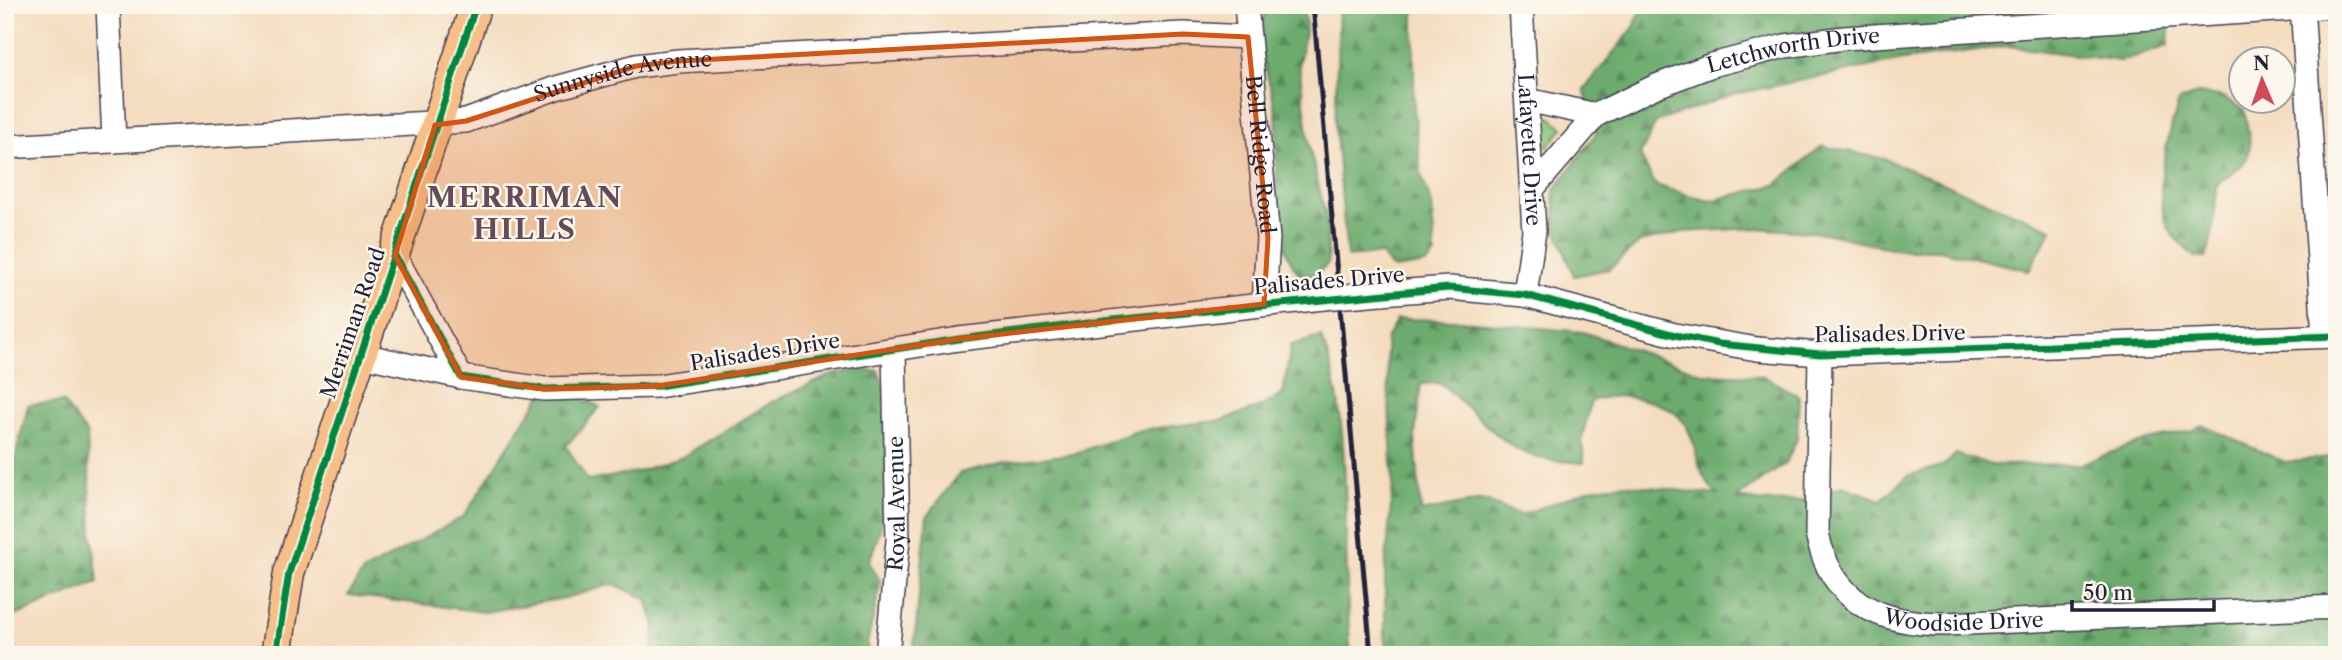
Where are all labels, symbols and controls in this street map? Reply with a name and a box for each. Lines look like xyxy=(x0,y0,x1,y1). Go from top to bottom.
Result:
street label: Letchworth Drive xyxy=(1704,23,1881,78)
street label: Sunnyside Avenue xyxy=(530,46,713,107)
north arrow xyxy=(2226,46,2296,116)
text: N xyxy=(2253,52,2270,75)
street label: Lafayette Drive xyxy=(1513,73,1547,227)
street label: Bell Ridge Road xyxy=(1241,74,1281,235)
district label: MERRIMAN HILLS xyxy=(427,180,623,246)
street label: Merriman Road xyxy=(315,244,390,402)
street label: Palisades Drive xyxy=(1252,261,1405,300)
street label: Palisades Drive xyxy=(1814,320,1966,347)
street label: Palisades Drive xyxy=(688,327,842,376)
street label: Royal Avenue xyxy=(882,436,910,572)
scale bar xyxy=(2072,569,2214,613)
text: 50 m xyxy=(2083,580,2133,605)
street label: Woodside Drive xyxy=(1880,603,2044,636)

